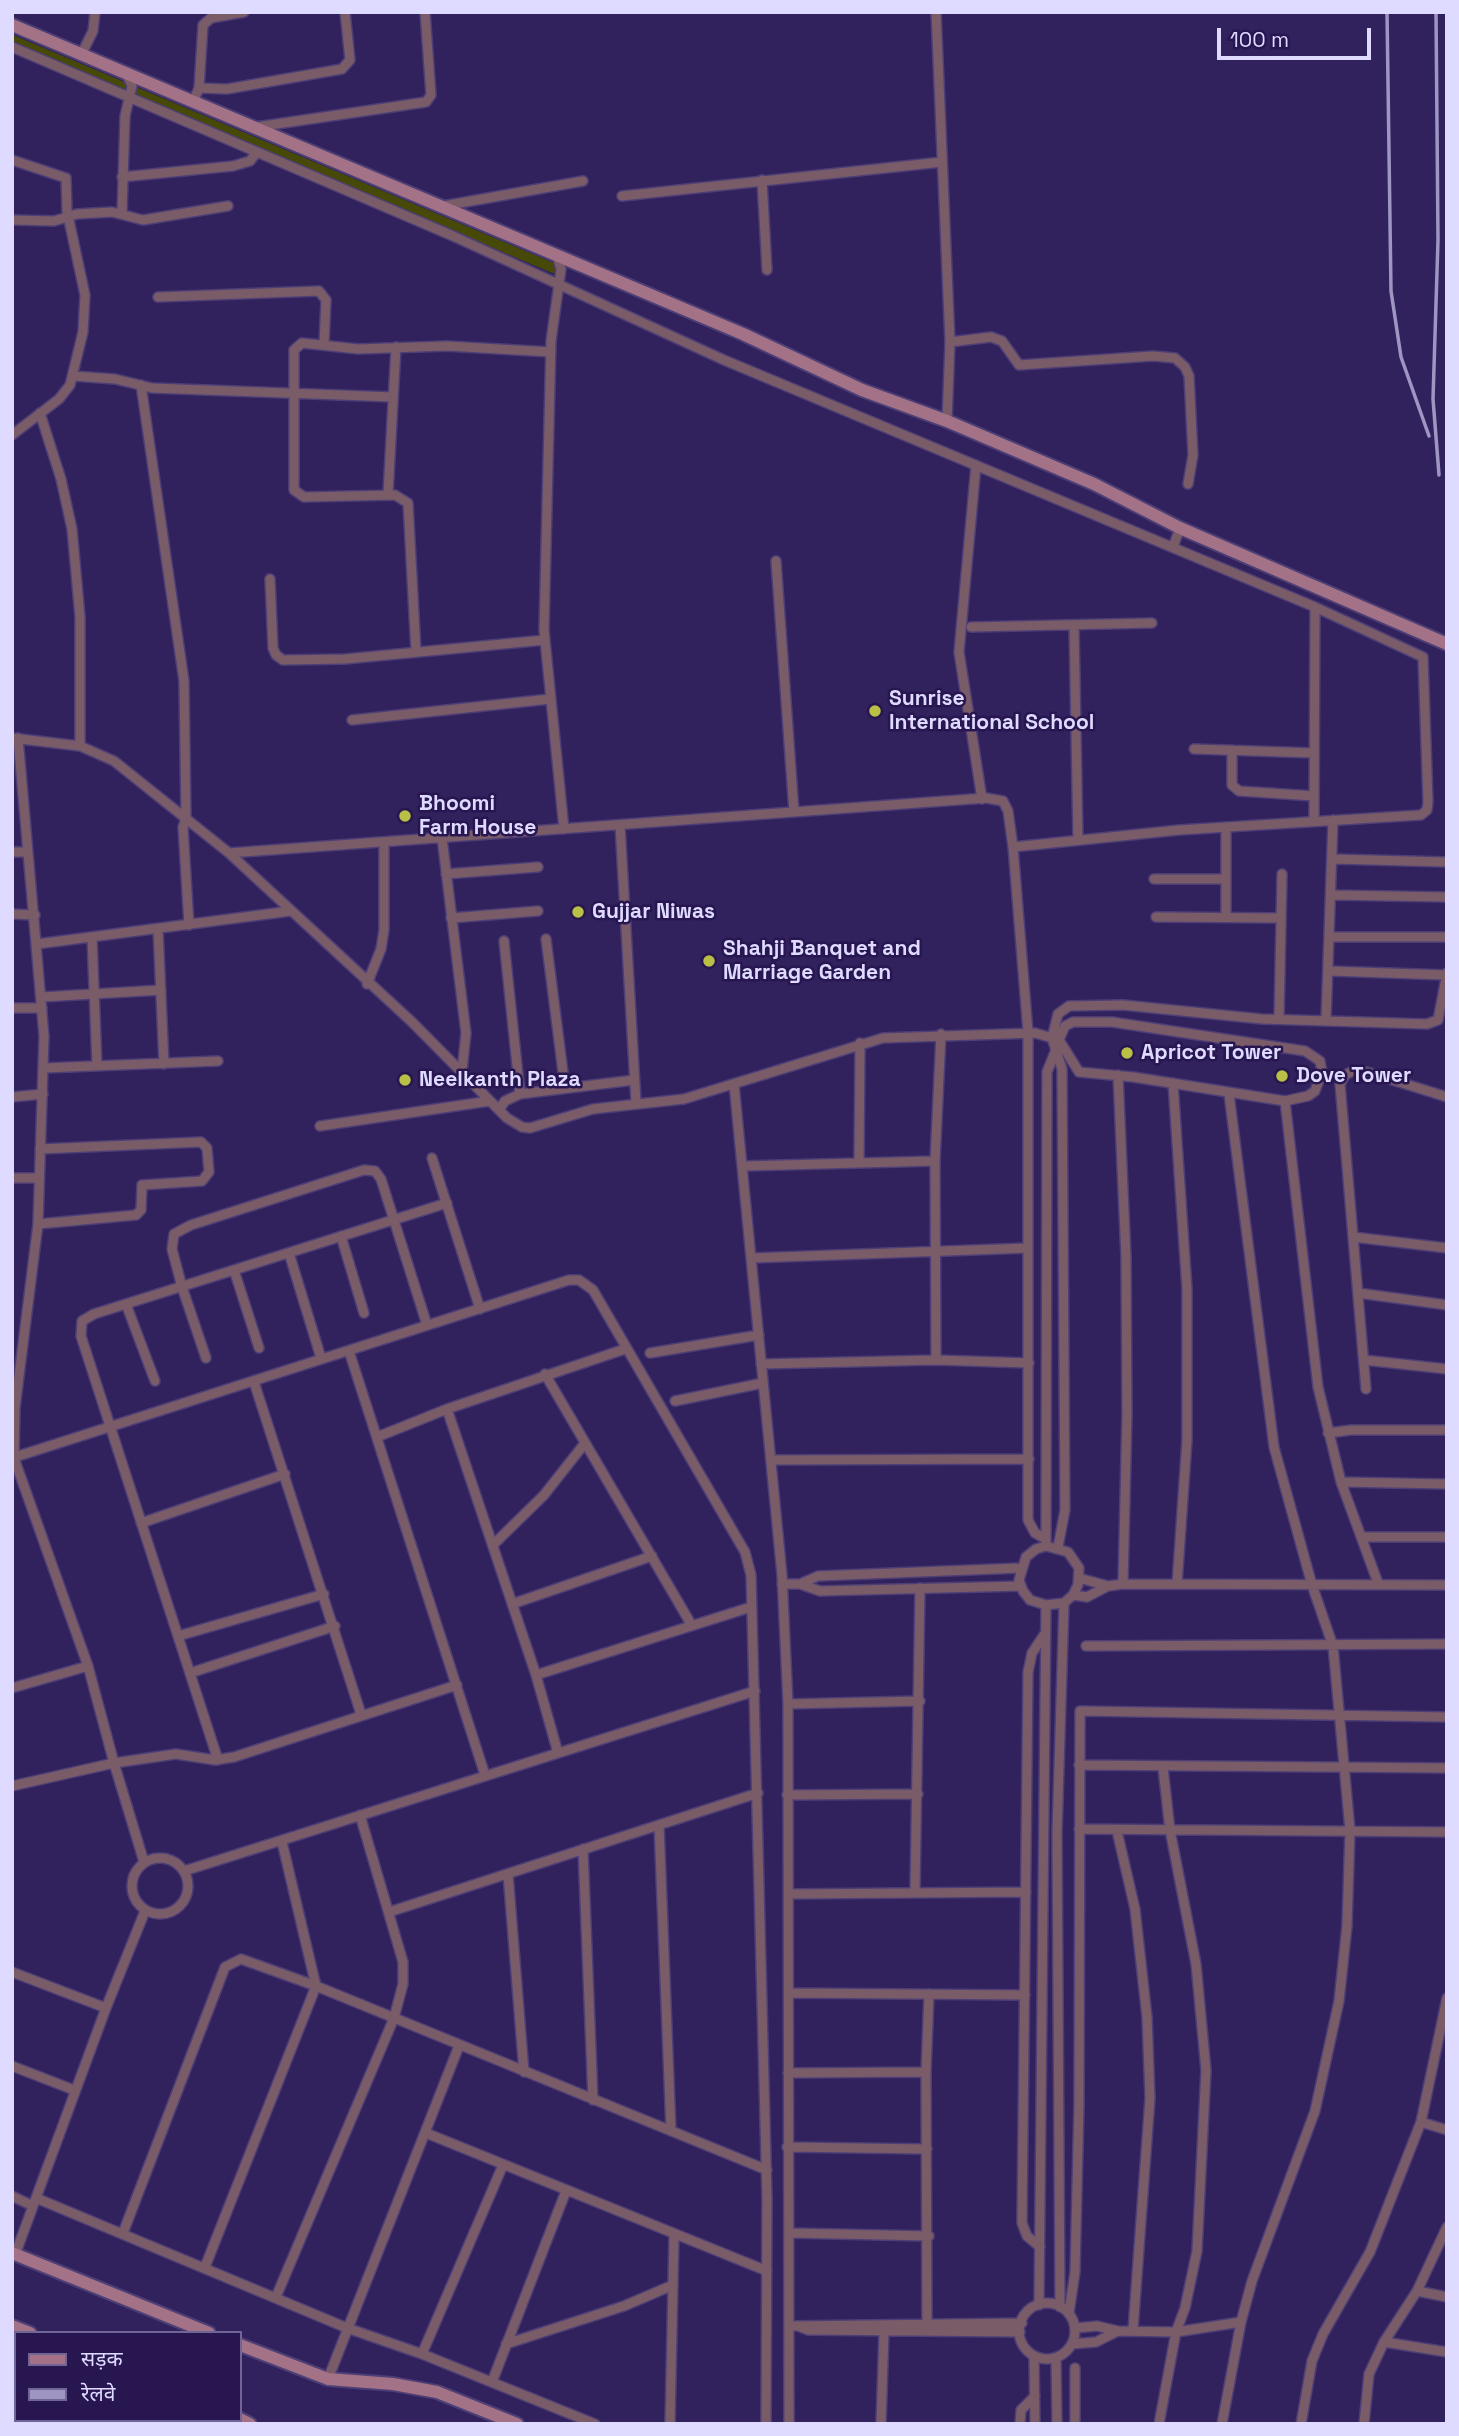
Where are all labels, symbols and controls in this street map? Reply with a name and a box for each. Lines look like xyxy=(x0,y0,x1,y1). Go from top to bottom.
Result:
scale bar xyxy=(1221,14,1375,58)
text: 100 m xyxy=(1230,26,1289,53)
place label: Sunrise International School xyxy=(889,686,1094,736)
marker: Sunrise International School xyxy=(867,703,883,719)
place label: Bhoomi Farm House xyxy=(419,791,536,841)
marker: Bhoomi Farm House xyxy=(397,808,413,824)
place label: Gujjar Niwas xyxy=(592,899,715,925)
marker: Gujjar Niwas xyxy=(570,904,586,920)
place label: Shahji Banquet and Marriage Garden xyxy=(723,936,921,986)
marker: Shahji Banquet and Marriage Garden xyxy=(701,953,717,969)
place label: Apricot Tower xyxy=(1141,1040,1281,1066)
marker: Apricot Tower xyxy=(1119,1045,1135,1061)
place label: Dove Tower xyxy=(1296,1063,1411,1089)
place label: Neelkanth Plaza xyxy=(419,1067,581,1093)
marker: Dove Tower xyxy=(1274,1068,1290,1084)
marker: Neelkanth Plaza xyxy=(397,1072,413,1088)
legend xyxy=(14,2331,242,2422)
text: सड़क xyxy=(81,2345,123,2372)
text: रेलवे xyxy=(81,2380,116,2407)

